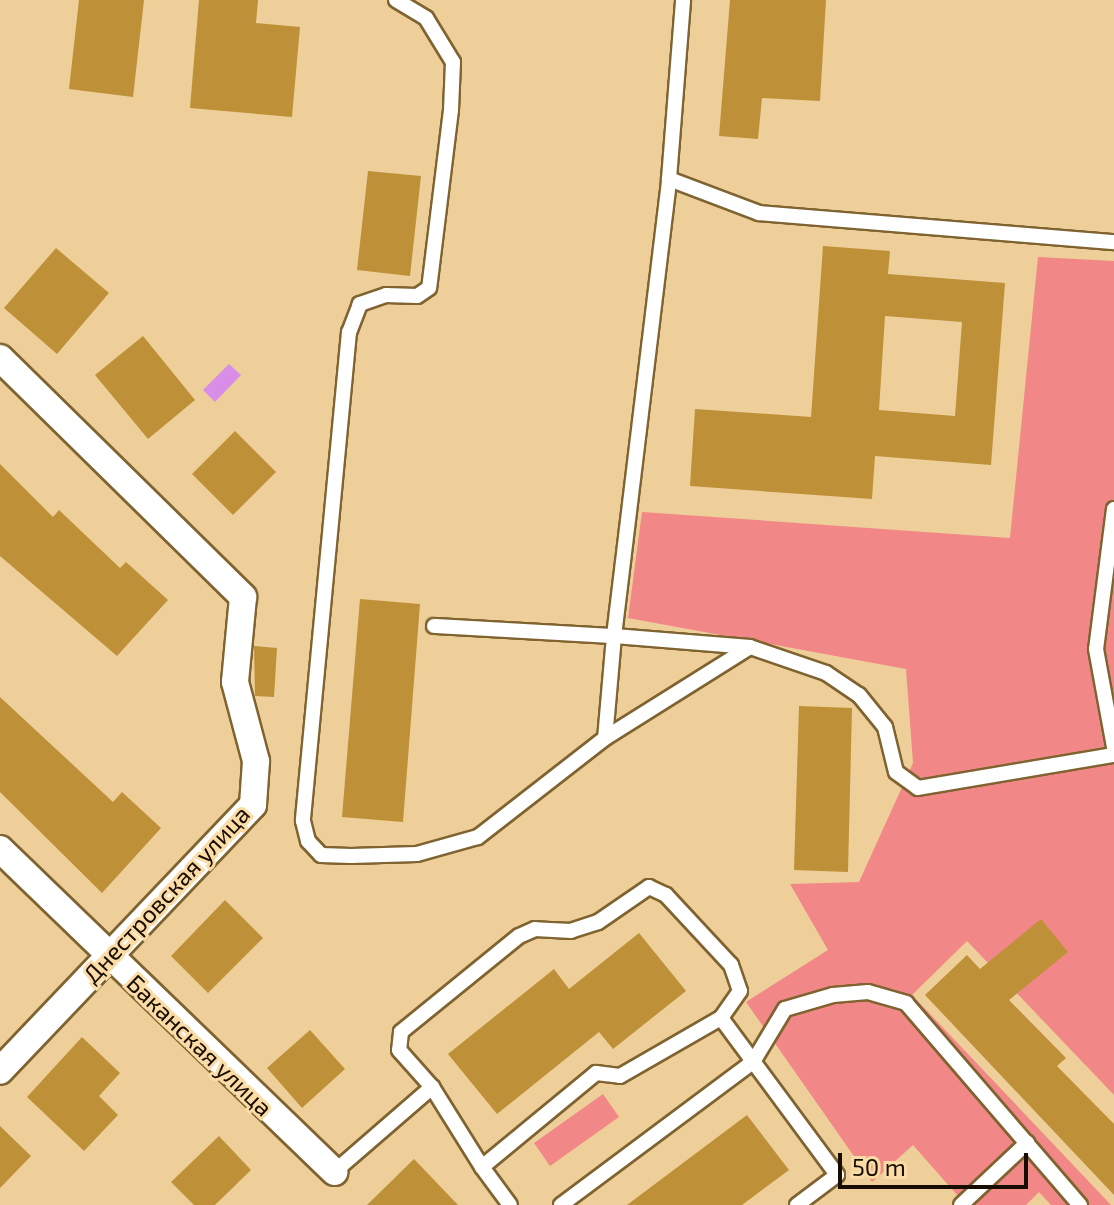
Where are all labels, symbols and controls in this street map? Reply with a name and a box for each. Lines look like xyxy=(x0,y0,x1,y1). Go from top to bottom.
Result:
street label: Днестровская улица xyxy=(77,800,255,988)
street label: Баканская улица xyxy=(121,968,279,1122)
scale bar xyxy=(842,1137,1032,1187)
text: 50 m xyxy=(852,1152,906,1181)

